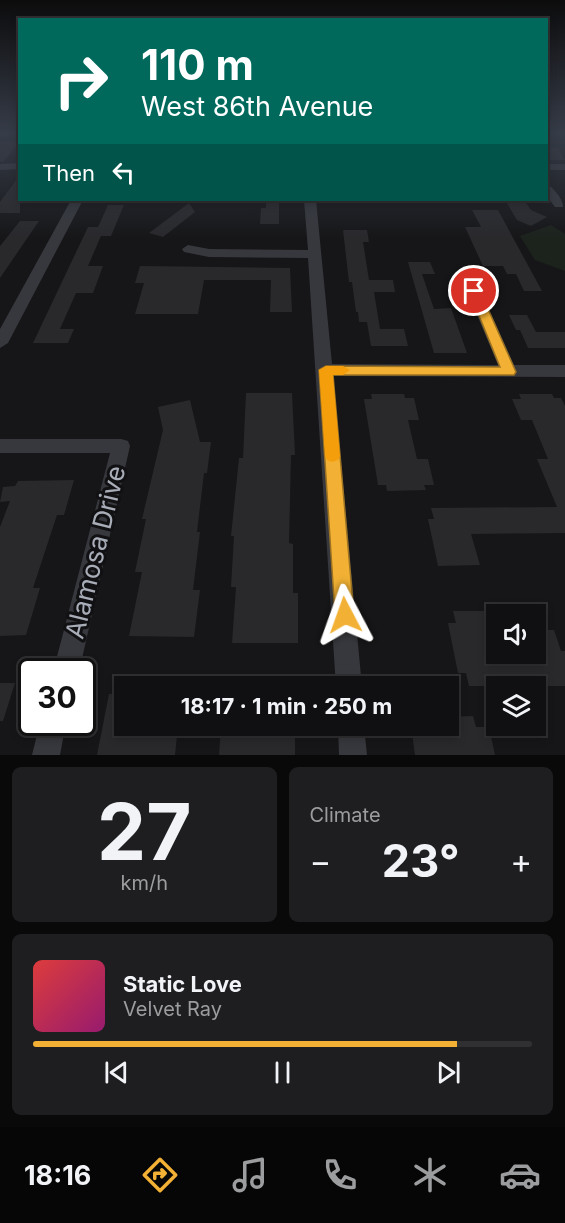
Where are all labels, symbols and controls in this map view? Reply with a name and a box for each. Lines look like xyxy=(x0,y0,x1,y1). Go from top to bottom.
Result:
text: 110 m xyxy=(141,39,254,90)
icon: right xyxy=(42,42,120,120)
text: West 86th Avenue xyxy=(141,90,373,123)
icon: left xyxy=(107,156,140,189)
text: Then xyxy=(42,160,95,186)
pin xyxy=(448,265,499,316)
icon: arrive xyxy=(457,274,490,307)
street label: Alamosa Drive xyxy=(59,462,131,642)
position arrow xyxy=(313,583,377,647)
map controls xyxy=(486,604,546,736)
button: sound xyxy=(486,604,546,664)
speed limit sign: 30 xyxy=(18,658,96,736)
button: layers xyxy=(486,676,546,736)
text: 18:17 · 1 min · 250 m xyxy=(181,693,392,719)
text: 27 xyxy=(97,784,192,879)
text: Climate xyxy=(310,803,381,827)
text: 23° xyxy=(382,833,460,888)
text: − xyxy=(310,841,331,881)
text: + xyxy=(510,841,532,881)
text: km/h xyxy=(120,871,168,895)
text: Static Love xyxy=(123,971,242,997)
text: Velvet Ray xyxy=(123,997,222,1021)
icon: previous xyxy=(100,1056,133,1089)
icon: pause xyxy=(266,1056,299,1089)
icon: next xyxy=(432,1056,465,1089)
icon: directions xyxy=(139,1154,181,1196)
icon: music xyxy=(229,1154,271,1196)
icon: phone xyxy=(319,1154,361,1196)
icon: climate xyxy=(409,1154,451,1196)
icon: car xyxy=(499,1154,541,1196)
text: 18:16 xyxy=(24,1159,91,1192)

